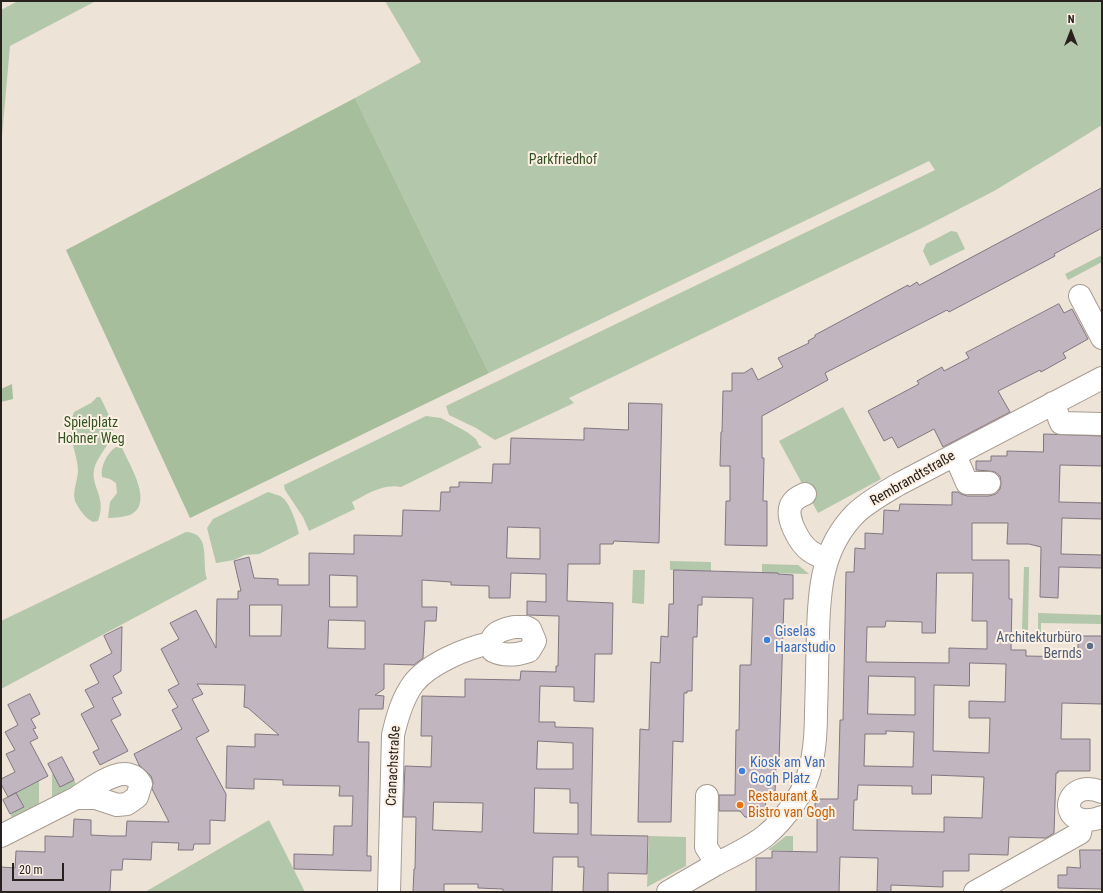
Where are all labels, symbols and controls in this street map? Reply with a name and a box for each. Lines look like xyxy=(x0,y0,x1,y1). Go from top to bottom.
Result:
north arrow xyxy=(1051,12,1091,52)
text: N xyxy=(1068,13,1074,26)
park label: Parkfriedhof xyxy=(529,152,597,168)
park label: Spielplatz Hohner Weg xyxy=(57,415,125,448)
street label: Rembrandtstraße xyxy=(868,448,958,510)
place label: Giselas Haarstudio xyxy=(775,624,836,656)
place label: Architekturbüro Bernds xyxy=(996,630,1082,662)
marker: Giselas Haarstudio xyxy=(762,635,772,645)
marker: Architekturbüro Bernds xyxy=(1085,641,1095,651)
street label: Cranachstraße xyxy=(384,725,404,807)
place label: Kiosk am Van Gogh Platz xyxy=(750,755,825,788)
marker: Kiosk am Van Gogh Platz xyxy=(737,766,747,776)
place label: Restaurant & Bistro van Gogh xyxy=(748,789,835,822)
marker: Restaurant & Bistro van Gogh xyxy=(735,800,745,810)
scale bar xyxy=(14,855,66,881)
text: 20 m xyxy=(19,863,43,877)

